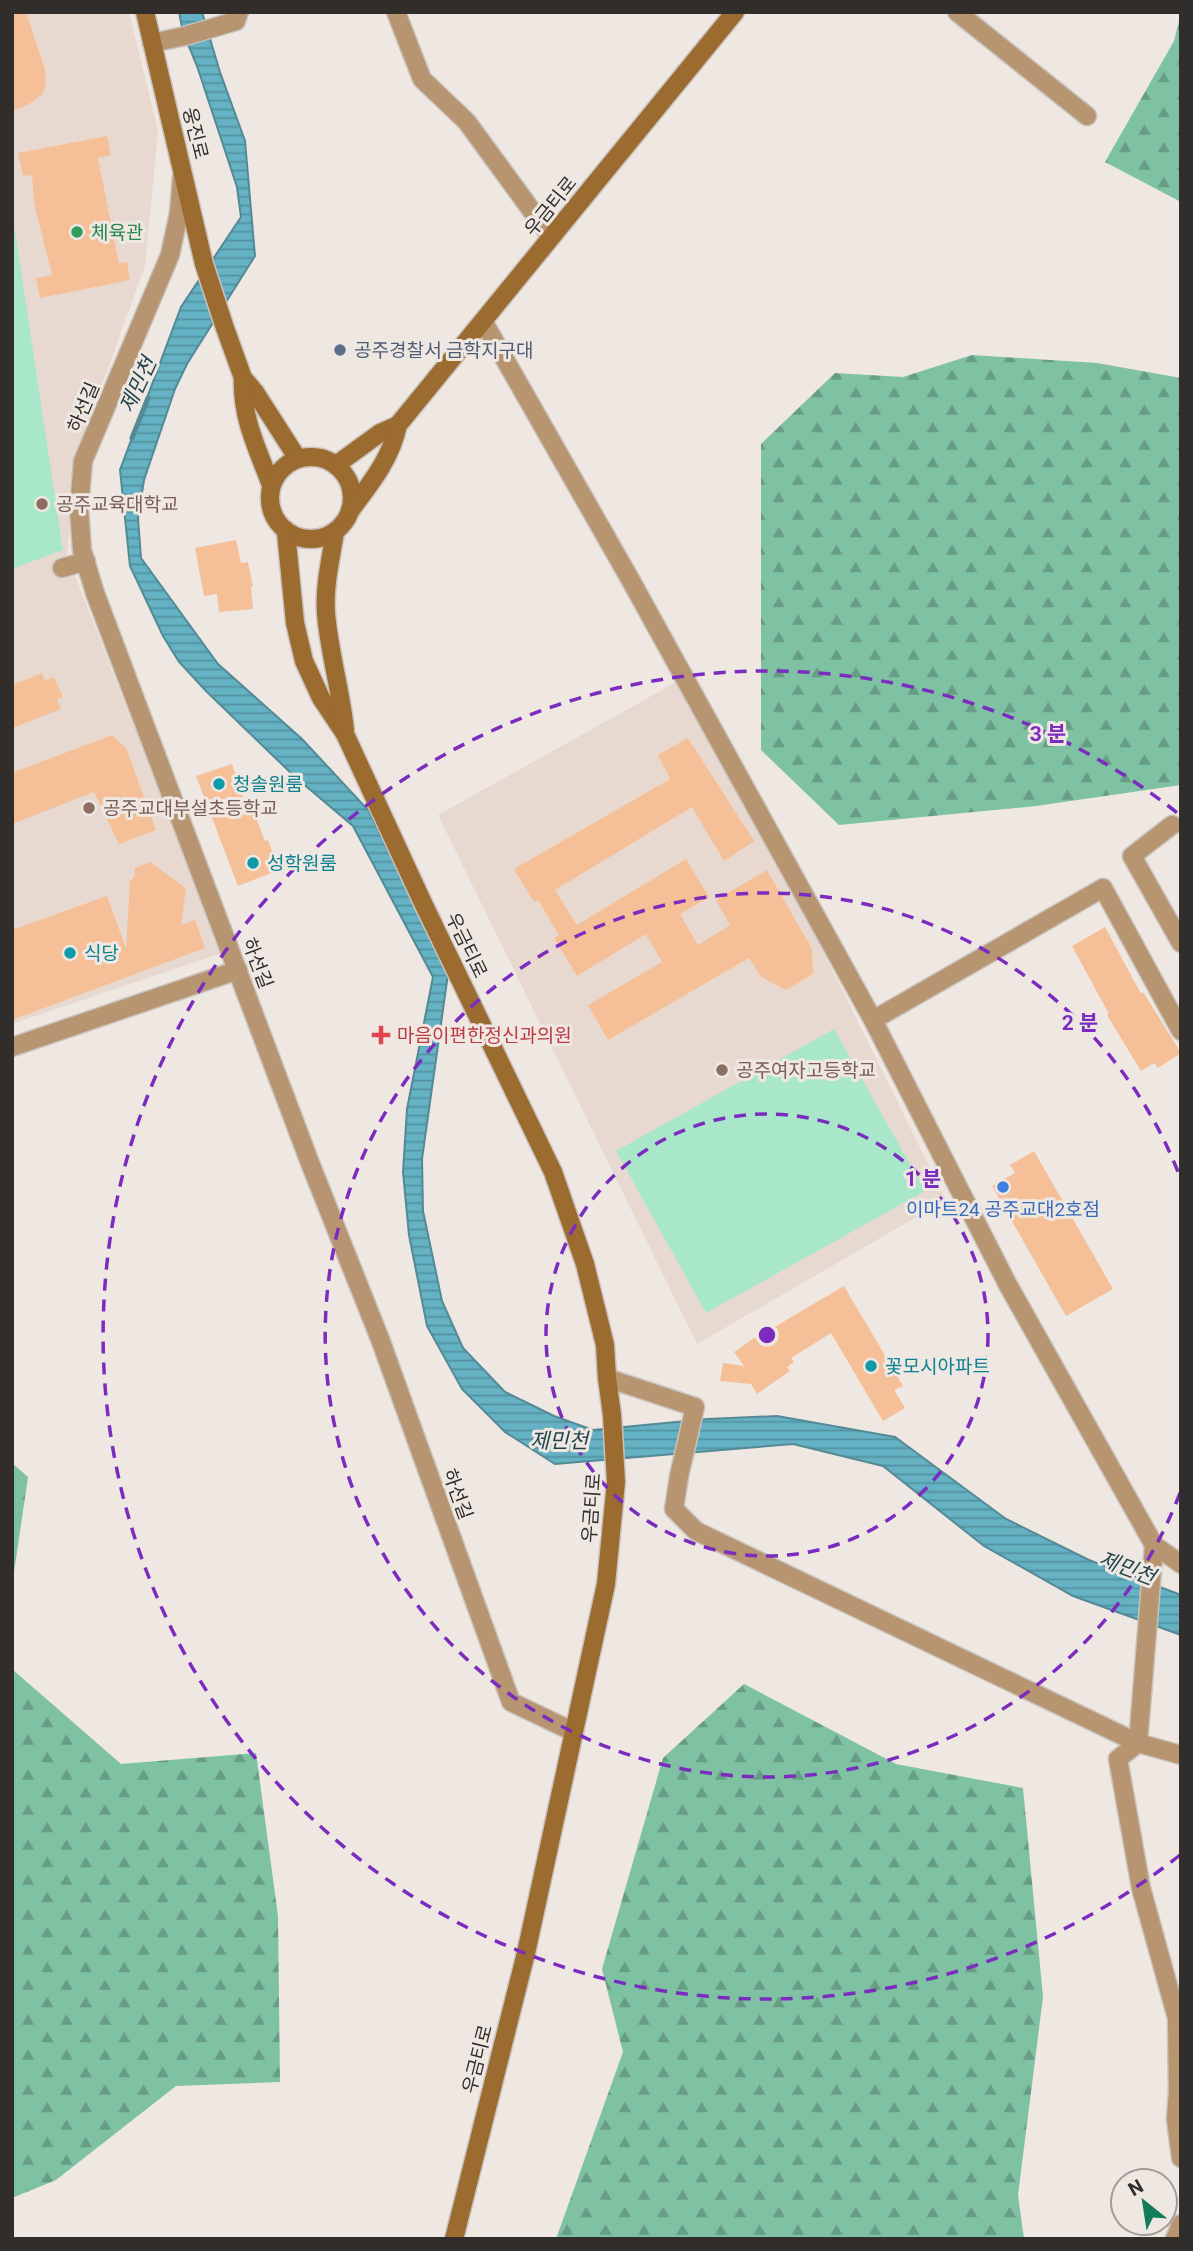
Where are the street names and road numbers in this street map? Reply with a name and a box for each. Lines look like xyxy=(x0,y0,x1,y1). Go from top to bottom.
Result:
street label: 웅진로 xyxy=(178,105,213,161)
street label: 우금티로 xyxy=(519,172,581,241)
street label: 하선길 xyxy=(63,379,104,436)
street label: 우금티로 xyxy=(441,909,492,982)
street label: 하선길 xyxy=(237,935,278,992)
street label: 하선길 xyxy=(438,1466,477,1523)
street label: 우금티로 xyxy=(578,1472,605,1544)
street label: 우금티로 xyxy=(458,2022,497,2096)

